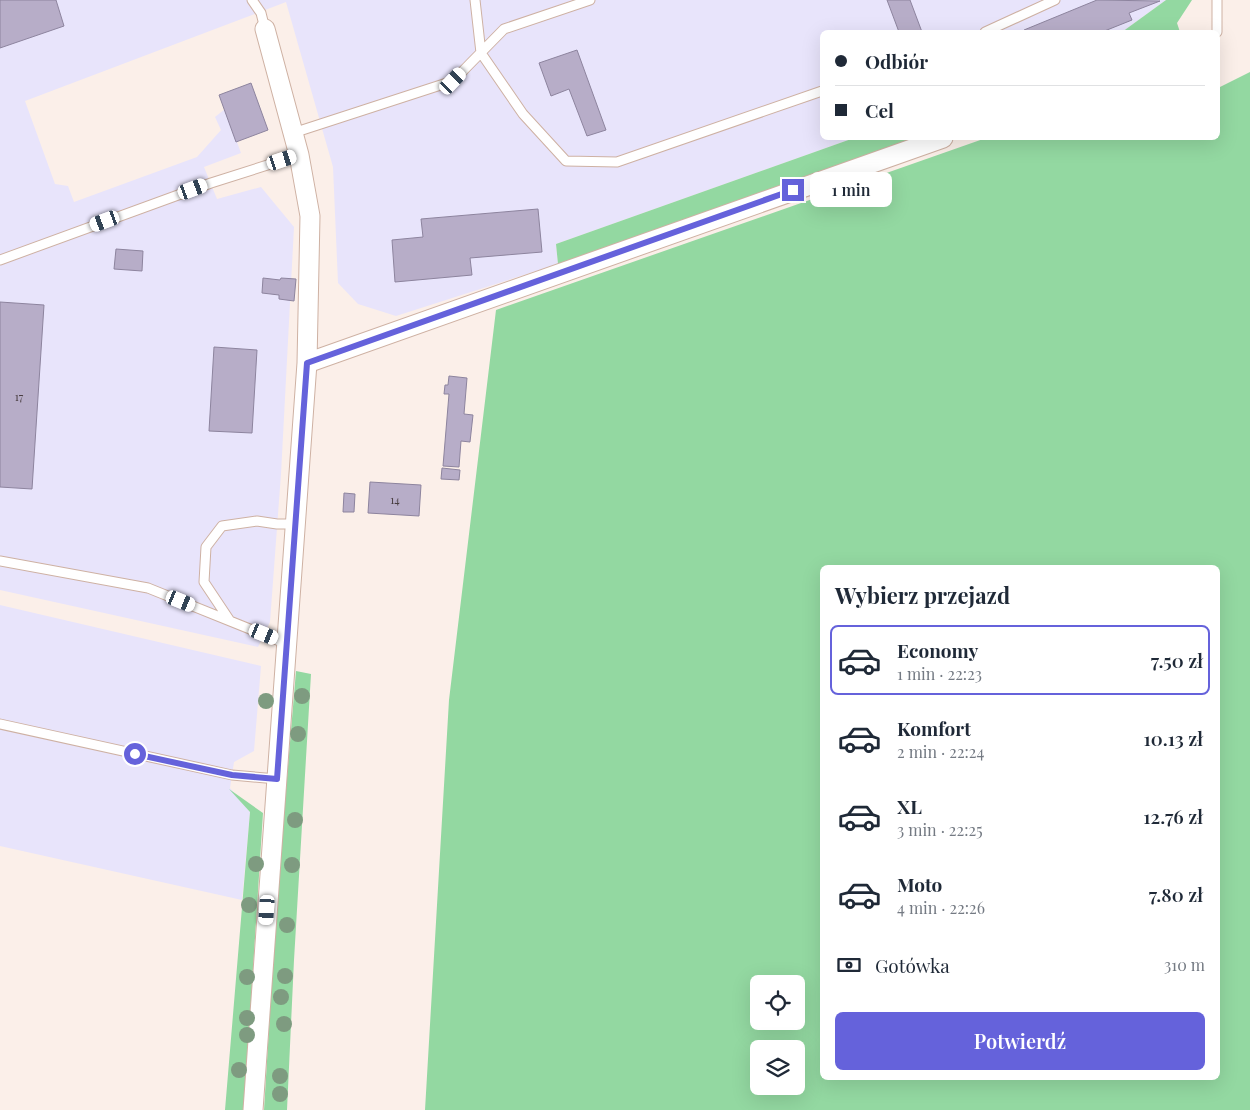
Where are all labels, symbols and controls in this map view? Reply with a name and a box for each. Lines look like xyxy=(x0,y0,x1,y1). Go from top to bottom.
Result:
text: Odbiór xyxy=(865,48,928,74)
car xyxy=(437,65,468,97)
text: Cel xyxy=(865,97,894,123)
car xyxy=(265,148,298,172)
callout: 1 min xyxy=(810,172,893,208)
car xyxy=(176,177,209,201)
route end xyxy=(782,179,804,201)
text: 1 min xyxy=(832,179,870,200)
car xyxy=(88,209,121,233)
house number: 17 xyxy=(15,389,24,404)
house number: 14 xyxy=(390,492,400,507)
text: Wybierz przejazd xyxy=(835,580,1010,610)
car xyxy=(164,588,197,614)
car xyxy=(247,621,280,647)
text: Economy xyxy=(897,637,978,663)
icon: car xyxy=(837,638,882,683)
text: 7.50 zł xyxy=(1151,647,1203,673)
text: 1 min · 22:23 xyxy=(897,663,982,684)
text: Komfort xyxy=(897,715,971,741)
icon: car xyxy=(837,716,882,761)
text: 10.13 zł xyxy=(1144,725,1203,751)
text: 2 min · 22:24 xyxy=(897,741,984,762)
route start xyxy=(124,743,146,765)
text: XL xyxy=(897,793,922,819)
icon: car xyxy=(837,794,882,839)
text: 12.76 zł xyxy=(1143,803,1203,829)
text: 3 min · 22:25 xyxy=(897,819,983,840)
text: Moto xyxy=(897,871,942,897)
icon: car xyxy=(837,872,882,917)
text: 7.80 zł xyxy=(1149,881,1203,907)
car xyxy=(258,895,275,925)
text: 4 min · 22:26 xyxy=(897,897,985,918)
icon: cash xyxy=(835,951,863,979)
text: Gotówka xyxy=(875,952,950,978)
text: 310 m xyxy=(1164,954,1205,975)
map controls xyxy=(750,975,805,1095)
button: locate xyxy=(750,975,805,1030)
button: Potwierdź xyxy=(835,1012,1205,1070)
button: layers xyxy=(750,1040,805,1095)

